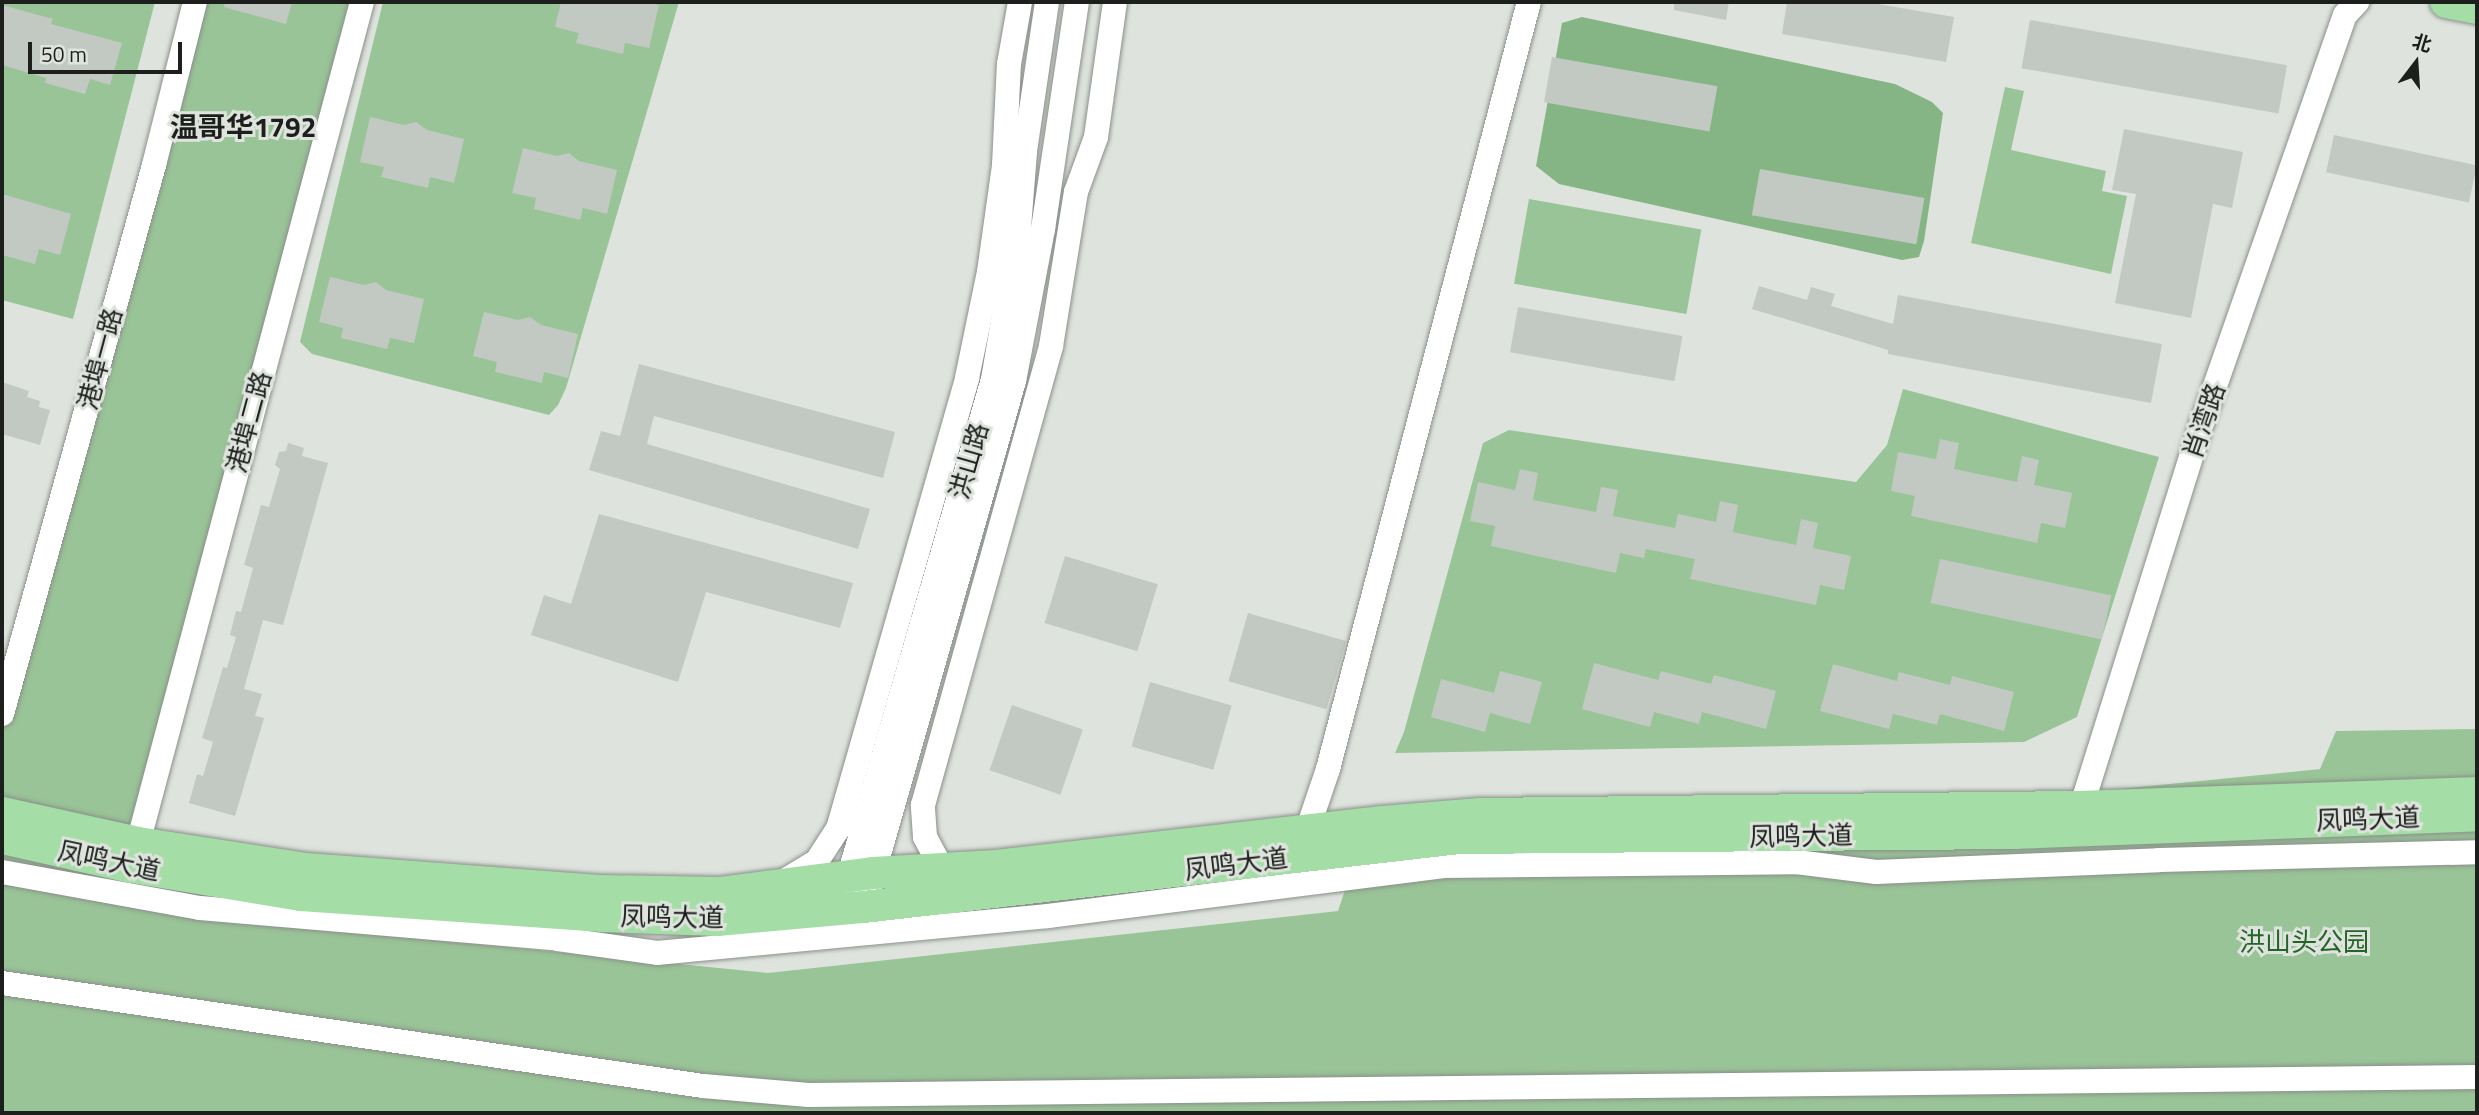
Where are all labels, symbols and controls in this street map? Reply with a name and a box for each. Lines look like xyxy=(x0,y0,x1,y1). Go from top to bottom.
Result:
text: 北 xyxy=(2409,26,2436,59)
scale bar xyxy=(32,28,186,72)
north arrow xyxy=(2381,28,2451,98)
text: 50 m xyxy=(41,38,87,70)
district label: 温哥华1792 xyxy=(170,110,316,144)
street label: 港埠一路 xyxy=(71,305,129,413)
street label: 港埠二路 xyxy=(220,368,278,476)
street label: 肖湾路 xyxy=(2177,379,2231,463)
street label: 洪山路 xyxy=(943,419,995,503)
street label: 凤鸣大道 xyxy=(2315,802,2421,836)
street label: 凤鸣大道 xyxy=(1749,819,1853,853)
street label: 凤鸣大道 xyxy=(55,835,163,887)
street label: 凤鸣大道 xyxy=(1182,842,1290,886)
street label: 凤鸣大道 xyxy=(620,900,724,934)
park label: 洪山头公园 xyxy=(2239,926,2369,958)

